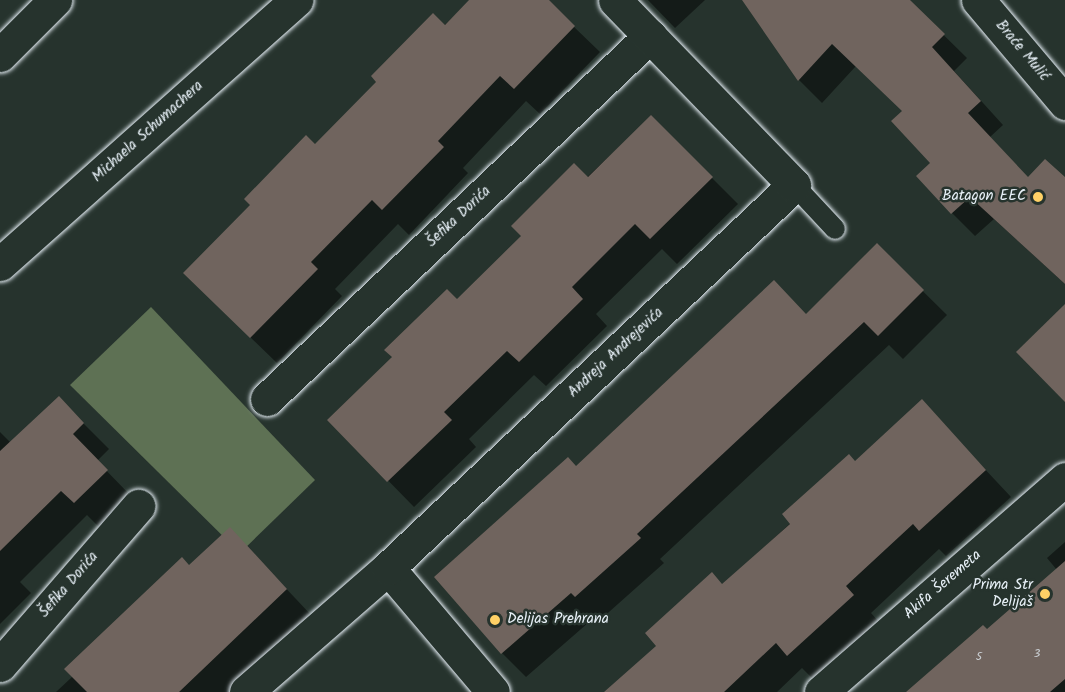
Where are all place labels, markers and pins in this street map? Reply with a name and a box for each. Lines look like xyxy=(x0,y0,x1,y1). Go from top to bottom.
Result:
place label: Batagon EEC xyxy=(942,188,1026,206)
marker: Batagon EEC xyxy=(1031,190,1045,204)
place label: Prima Str Delijaš xyxy=(973,576,1033,611)
marker: Prima Str Delijaš xyxy=(1038,587,1052,601)
place label: Delijas Prehrana xyxy=(507,611,609,629)
marker: Delijas Prehrana xyxy=(488,613,502,627)

